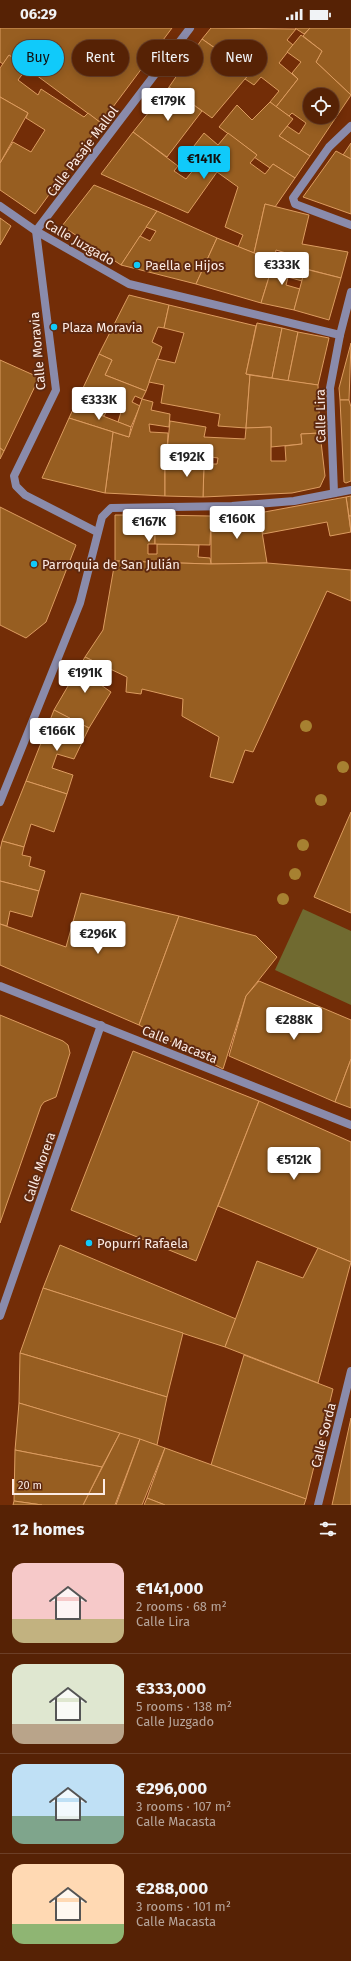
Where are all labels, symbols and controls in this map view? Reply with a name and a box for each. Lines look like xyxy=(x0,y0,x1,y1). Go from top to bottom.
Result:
text: 06:29 xyxy=(20,5,57,23)
chip: Buy xyxy=(12,40,64,76)
chip: Rent xyxy=(72,40,129,76)
chip: Filters xyxy=(137,40,203,76)
chip: New xyxy=(211,40,267,76)
pin: €179K xyxy=(140,88,196,122)
map controls xyxy=(303,88,339,124)
button: locate xyxy=(303,88,339,124)
text: €179K xyxy=(151,93,185,108)
street label: Calle Pasaje Mallol xyxy=(44,103,121,199)
pin: €141K xyxy=(176,146,232,180)
text: €141K xyxy=(187,151,221,166)
street label: Calle Juzgado xyxy=(42,216,117,268)
pin: €333K xyxy=(254,252,310,286)
text: €333K xyxy=(264,257,300,272)
place label: Paella e Hijos xyxy=(145,258,224,273)
marker: Paella e Hijos xyxy=(132,260,142,270)
street label: Calle Moravia xyxy=(27,311,48,391)
place label: Plaza Moravia xyxy=(62,320,143,335)
marker: Plaza Moravia xyxy=(49,322,59,332)
pin: €333K xyxy=(71,387,127,421)
street label: Calle Lira xyxy=(313,389,328,443)
text: €333K xyxy=(81,392,117,407)
pin: €192K xyxy=(159,444,215,478)
text: €192K xyxy=(169,449,205,464)
pin: €160K xyxy=(209,506,265,540)
pin: €167K xyxy=(121,509,177,543)
text: €160K xyxy=(219,511,255,526)
text: €167K xyxy=(132,514,166,529)
place label: Parroquia de San Julián xyxy=(42,557,180,572)
marker: Parroquia de San Julián xyxy=(29,559,39,569)
pin: €191K xyxy=(57,660,113,694)
text: €191K xyxy=(68,665,102,680)
pin: €166K xyxy=(29,718,85,752)
text: €166K xyxy=(39,723,75,738)
pin: €296K xyxy=(70,921,126,955)
text: €296K xyxy=(80,926,117,941)
pin: €288K xyxy=(266,1007,322,1041)
text: €288K xyxy=(275,1012,313,1027)
street label: Calle Macasta xyxy=(140,1022,220,1066)
street label: Calle Morera xyxy=(20,1130,58,1204)
pin: €512K xyxy=(266,1147,322,1181)
text: €512K xyxy=(277,1152,311,1167)
place label: Popurrí Rafaela xyxy=(97,1236,188,1251)
marker: Popurrí Rafaela xyxy=(84,1238,94,1248)
street label: Calle Sorda xyxy=(308,1401,339,1469)
scale bar xyxy=(12,1477,105,1496)
text: 20 m xyxy=(18,1479,42,1492)
icon: filters xyxy=(317,1518,339,1540)
text: 12 homes xyxy=(12,1519,84,1540)
text: €141,000 xyxy=(136,1578,203,1599)
icon: home xyxy=(44,1579,92,1627)
text: 2 rooms · 68 m² xyxy=(136,1599,227,1614)
text: Calle Lira xyxy=(136,1614,190,1629)
text: €333,000 xyxy=(136,1678,206,1699)
icon: home xyxy=(44,1680,92,1728)
text: 5 rooms · 138 m² xyxy=(136,1699,232,1714)
text: Calle Juzgado xyxy=(136,1714,214,1729)
text: €296,000 xyxy=(136,1778,207,1799)
icon: home xyxy=(44,1780,92,1828)
text: 3 rooms · 107 m² xyxy=(136,1799,231,1814)
text: Calle Macasta xyxy=(136,1814,216,1829)
text: €288,000 xyxy=(136,1878,208,1899)
icon: home xyxy=(44,1880,92,1928)
text: 3 rooms · 101 m² xyxy=(136,1899,231,1914)
text: Calle Macasta xyxy=(136,1914,216,1929)

